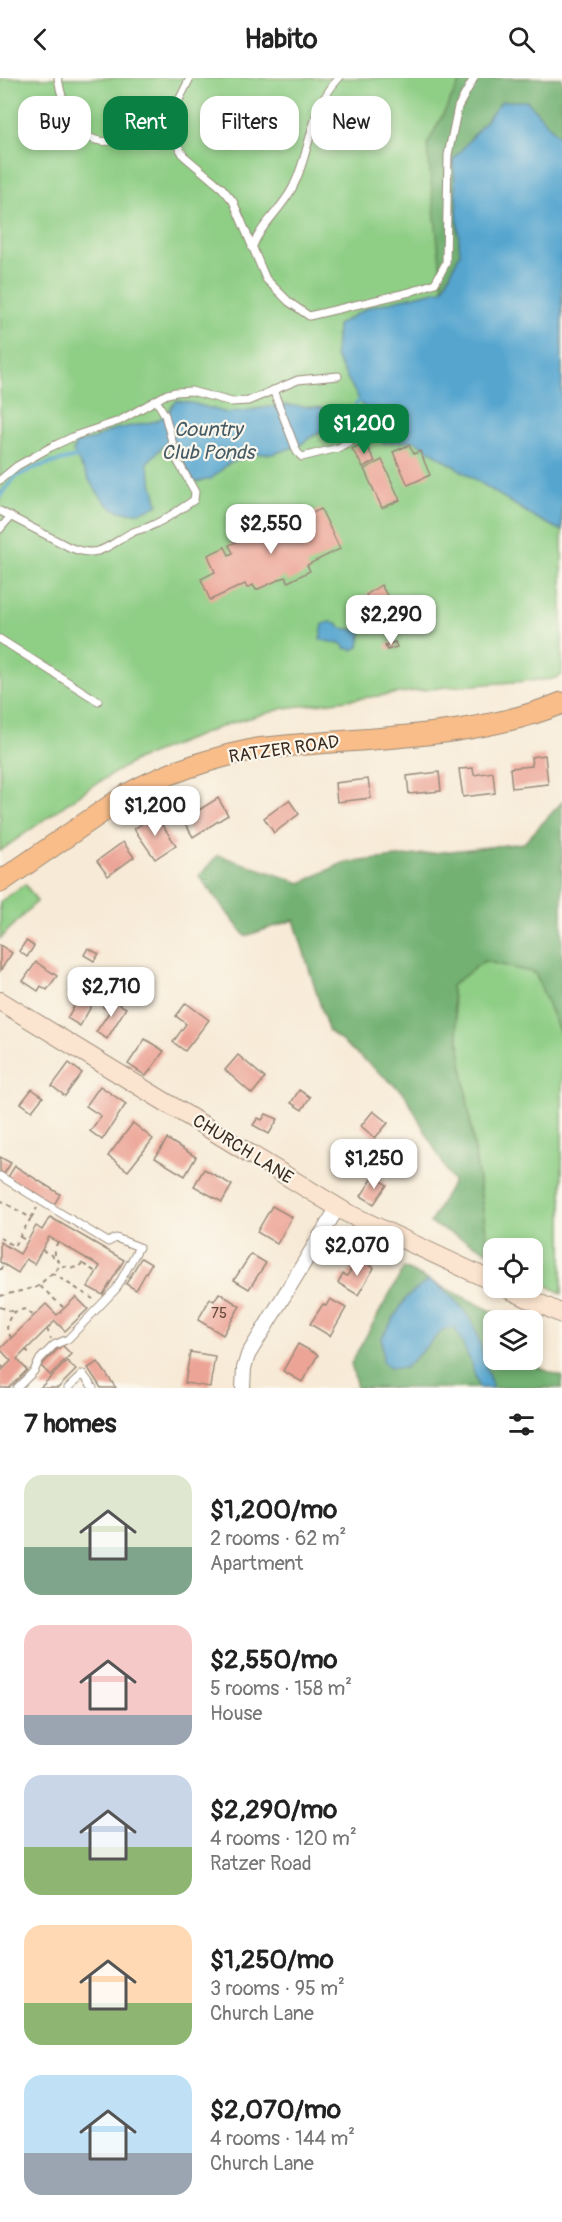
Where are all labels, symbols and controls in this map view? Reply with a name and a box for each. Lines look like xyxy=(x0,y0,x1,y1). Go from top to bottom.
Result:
icon: back xyxy=(24,23,57,56)
text: Habito xyxy=(244,23,318,56)
icon: search xyxy=(505,23,538,56)
chip: Buy xyxy=(18,96,91,150)
chip: Rent xyxy=(103,96,188,150)
chip: Filters xyxy=(200,96,299,150)
chip: New xyxy=(311,96,391,150)
pin: $1,200 xyxy=(315,404,413,455)
text: $1,200 xyxy=(333,411,395,436)
water label: Country Club Ponds xyxy=(162,417,257,465)
pin: $2,550 xyxy=(222,504,320,555)
text: $2,550 xyxy=(240,511,302,536)
pin: $2,290 xyxy=(342,595,440,646)
text: $2,290 xyxy=(360,602,422,627)
street label: RATZER ROAD xyxy=(227,730,341,769)
pin: $1,200 xyxy=(106,786,204,837)
text: $1,200 xyxy=(124,793,186,818)
pin: $2,710 xyxy=(62,967,160,1018)
text: $2,710 xyxy=(81,974,141,999)
street label: CHURCH LANE xyxy=(188,1109,297,1190)
pin: $1,250 xyxy=(325,1139,423,1190)
text: $1,250 xyxy=(344,1146,404,1171)
pin: $2,070 xyxy=(308,1226,406,1277)
text: $2,070 xyxy=(325,1233,390,1258)
map controls xyxy=(483,1238,543,1370)
button: locate xyxy=(483,1238,543,1298)
house number: 75 xyxy=(211,1304,227,1323)
button: layers xyxy=(483,1310,543,1370)
text: 7 homes xyxy=(24,1408,116,1440)
icon: filters xyxy=(505,1408,538,1441)
text: $1,200/mo xyxy=(210,1494,337,1526)
icon: home xyxy=(72,1499,144,1571)
text: 2 rooms · 62 m² xyxy=(210,1526,346,1551)
text: Apartment xyxy=(210,1551,303,1576)
text: $2,550/mo xyxy=(210,1644,338,1676)
icon: home xyxy=(72,1649,144,1721)
text: 5 rooms · 158 m² xyxy=(210,1676,352,1701)
text: House xyxy=(210,1701,262,1726)
text: $2,290/mo xyxy=(210,1794,337,1826)
icon: home xyxy=(72,1799,144,1871)
text: 4 rooms · 120 m² xyxy=(210,1826,357,1851)
text: Ratzer Road xyxy=(210,1851,312,1876)
text: $1,250/mo xyxy=(210,1944,334,1976)
icon: home xyxy=(72,1949,144,2021)
text: 3 rooms · 95 m² xyxy=(210,1976,345,2001)
text: Church Lane xyxy=(210,2001,314,2026)
text: $2,070/mo xyxy=(210,2094,341,2126)
icon: home xyxy=(72,2099,144,2171)
text: 4 rooms · 144 m² xyxy=(210,2126,355,2151)
text: Church Lane xyxy=(210,2151,314,2176)

